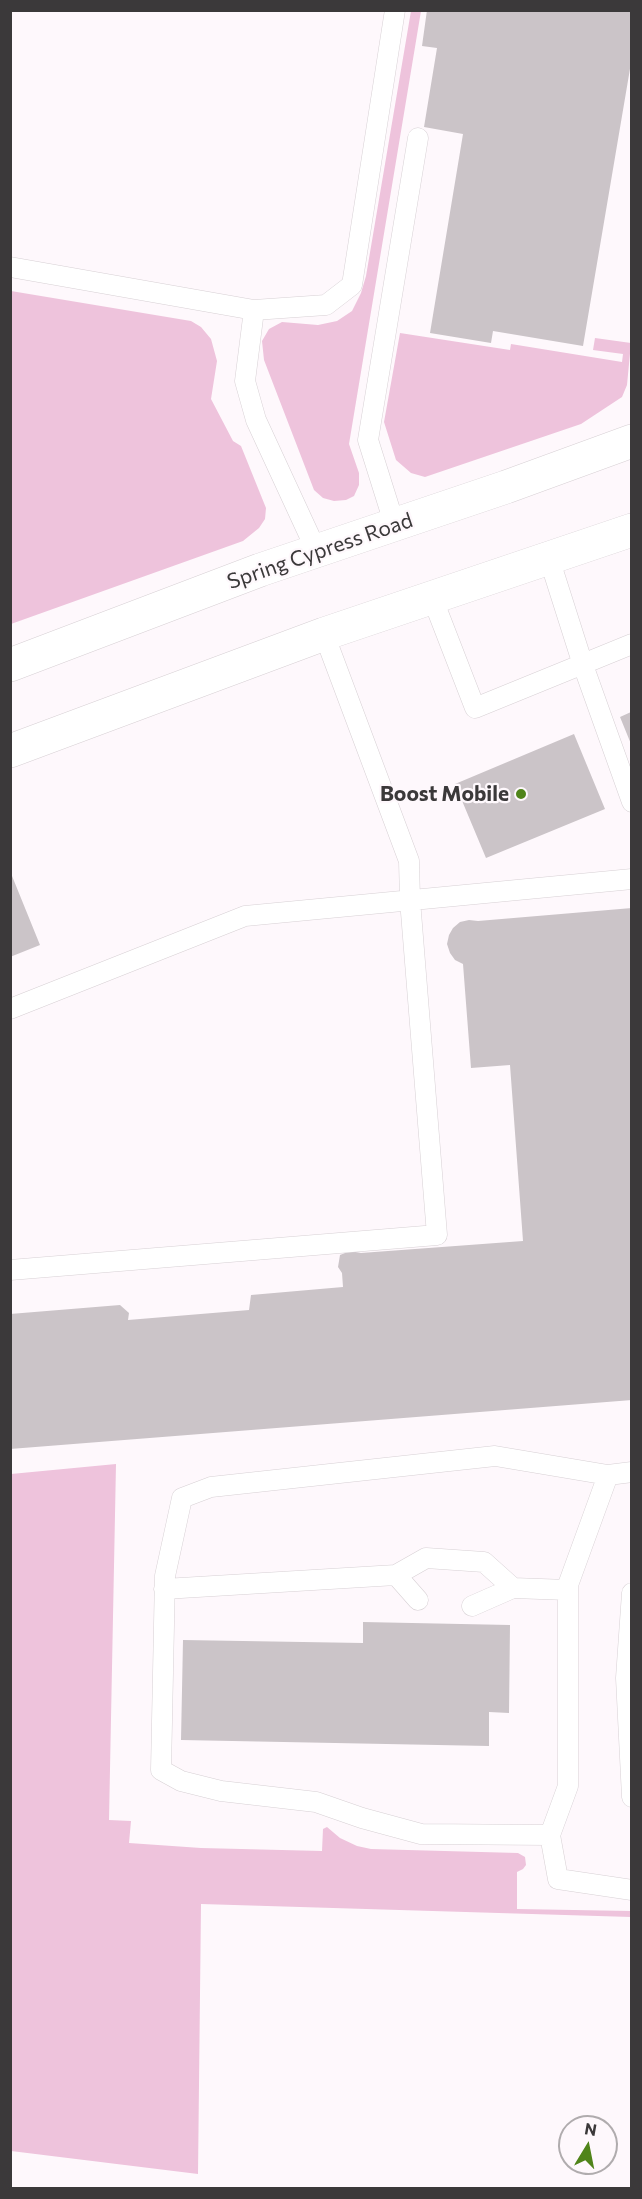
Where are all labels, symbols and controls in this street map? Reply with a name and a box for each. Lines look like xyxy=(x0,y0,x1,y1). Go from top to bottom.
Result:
street label: Spring Cypress Road xyxy=(224,507,416,595)
place label: Boost Mobile xyxy=(380,781,509,807)
marker: Boost Mobile xyxy=(514,787,528,801)
north arrow xyxy=(558,2115,618,2175)
text: N xyxy=(583,2118,598,2139)

